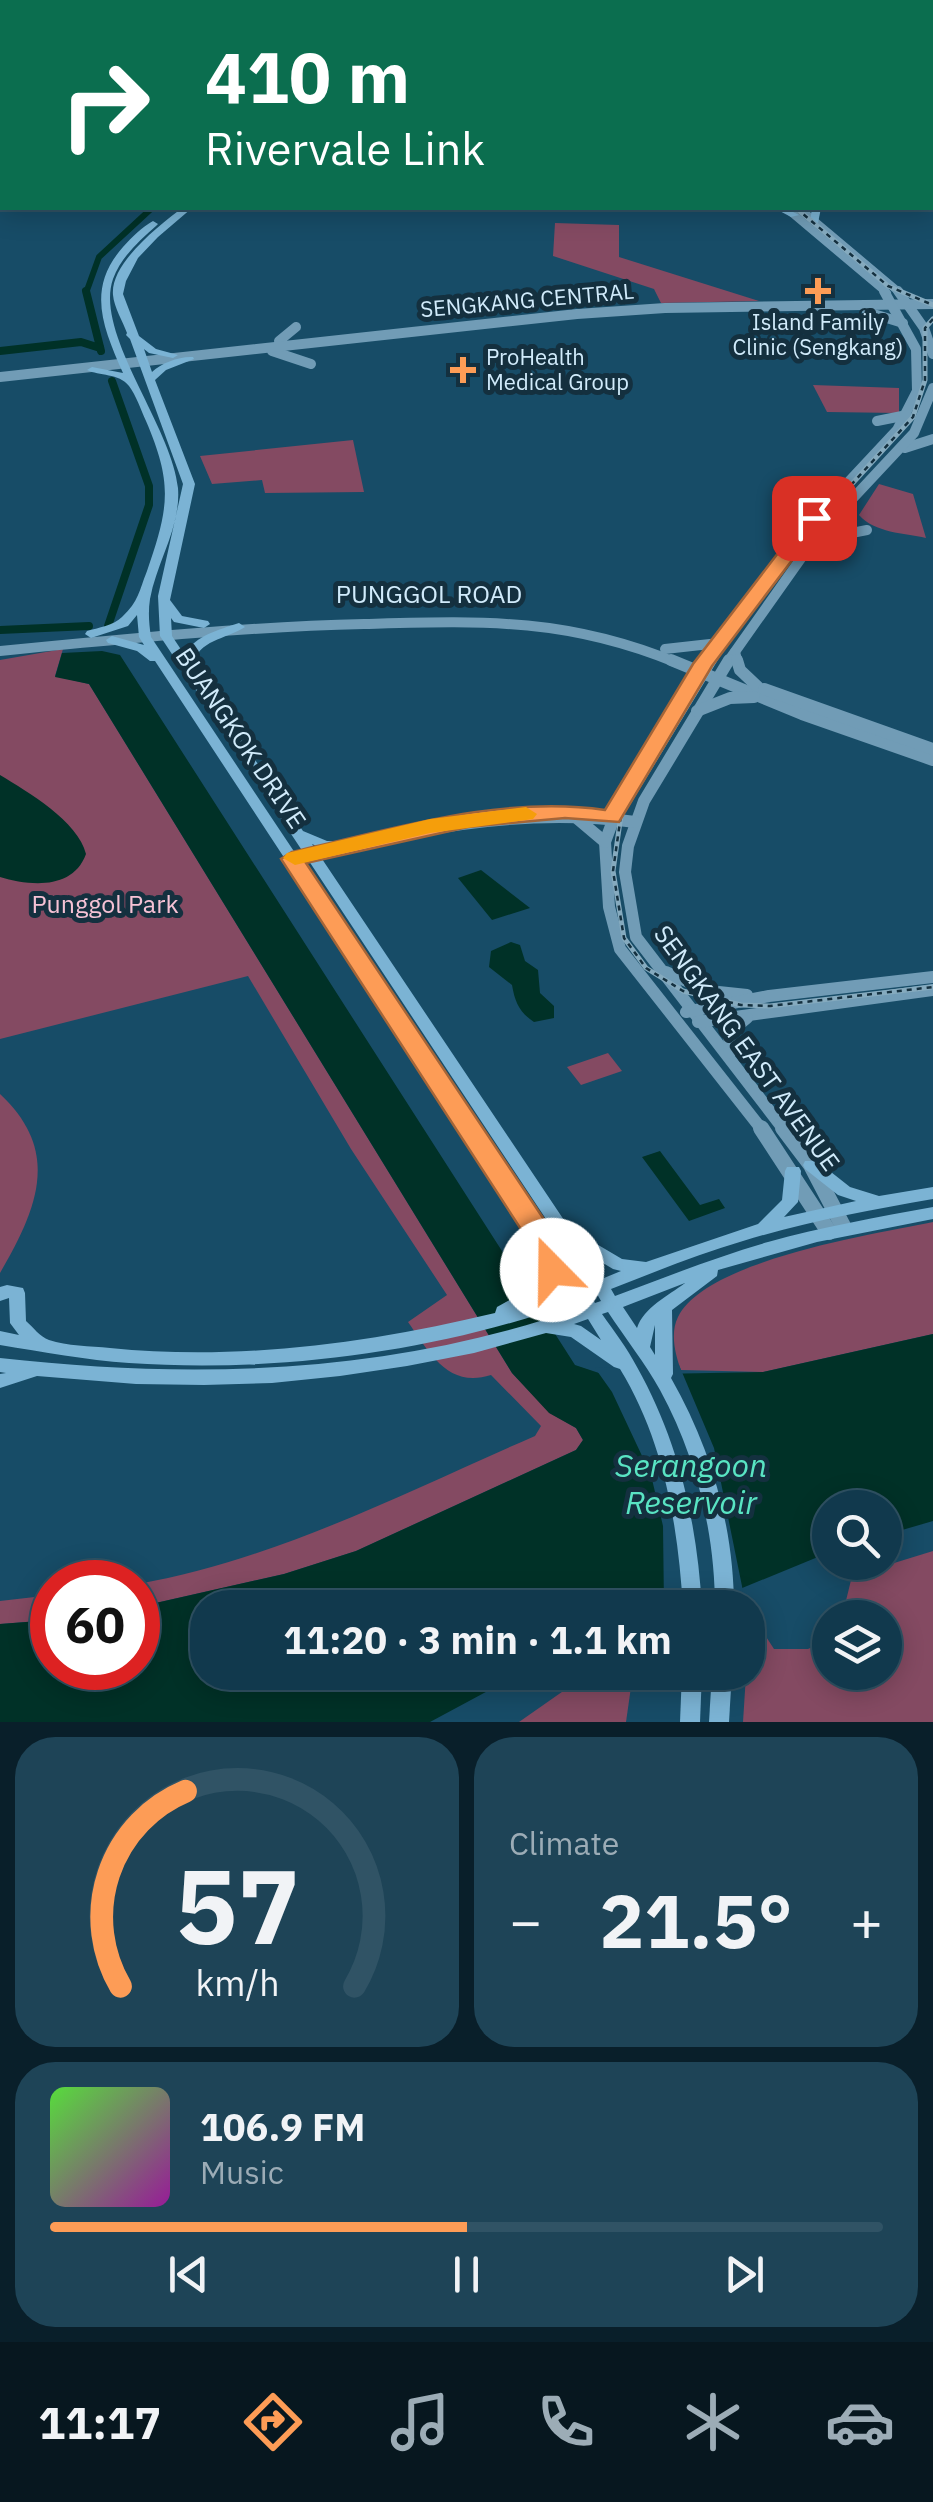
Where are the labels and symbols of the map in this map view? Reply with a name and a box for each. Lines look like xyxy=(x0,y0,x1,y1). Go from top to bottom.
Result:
street label: SENGKANG CENTRAL xyxy=(419,276,635,323)
marker: Island Family Clinic (Sengkang) xyxy=(805,278,831,304)
place label: Island Family Clinic (Sengkang) xyxy=(732,307,904,361)
place label: ProHealth Medical Group xyxy=(486,342,629,396)
marker: ProHealth Medical Group xyxy=(450,357,476,383)
pin xyxy=(772,476,857,561)
street label: PUNGGOL ROAD xyxy=(336,577,522,610)
street label: BUANGKOK DRIVE xyxy=(169,641,314,835)
park label: Punggol Park xyxy=(31,887,179,920)
street label: SENGKANG EAST AVENUE xyxy=(647,918,848,1177)
position arrow xyxy=(500,1218,604,1322)
water label: Serangoon Reservoir xyxy=(615,1444,767,1523)
speed limit sign: 60 xyxy=(30,1560,160,1690)

